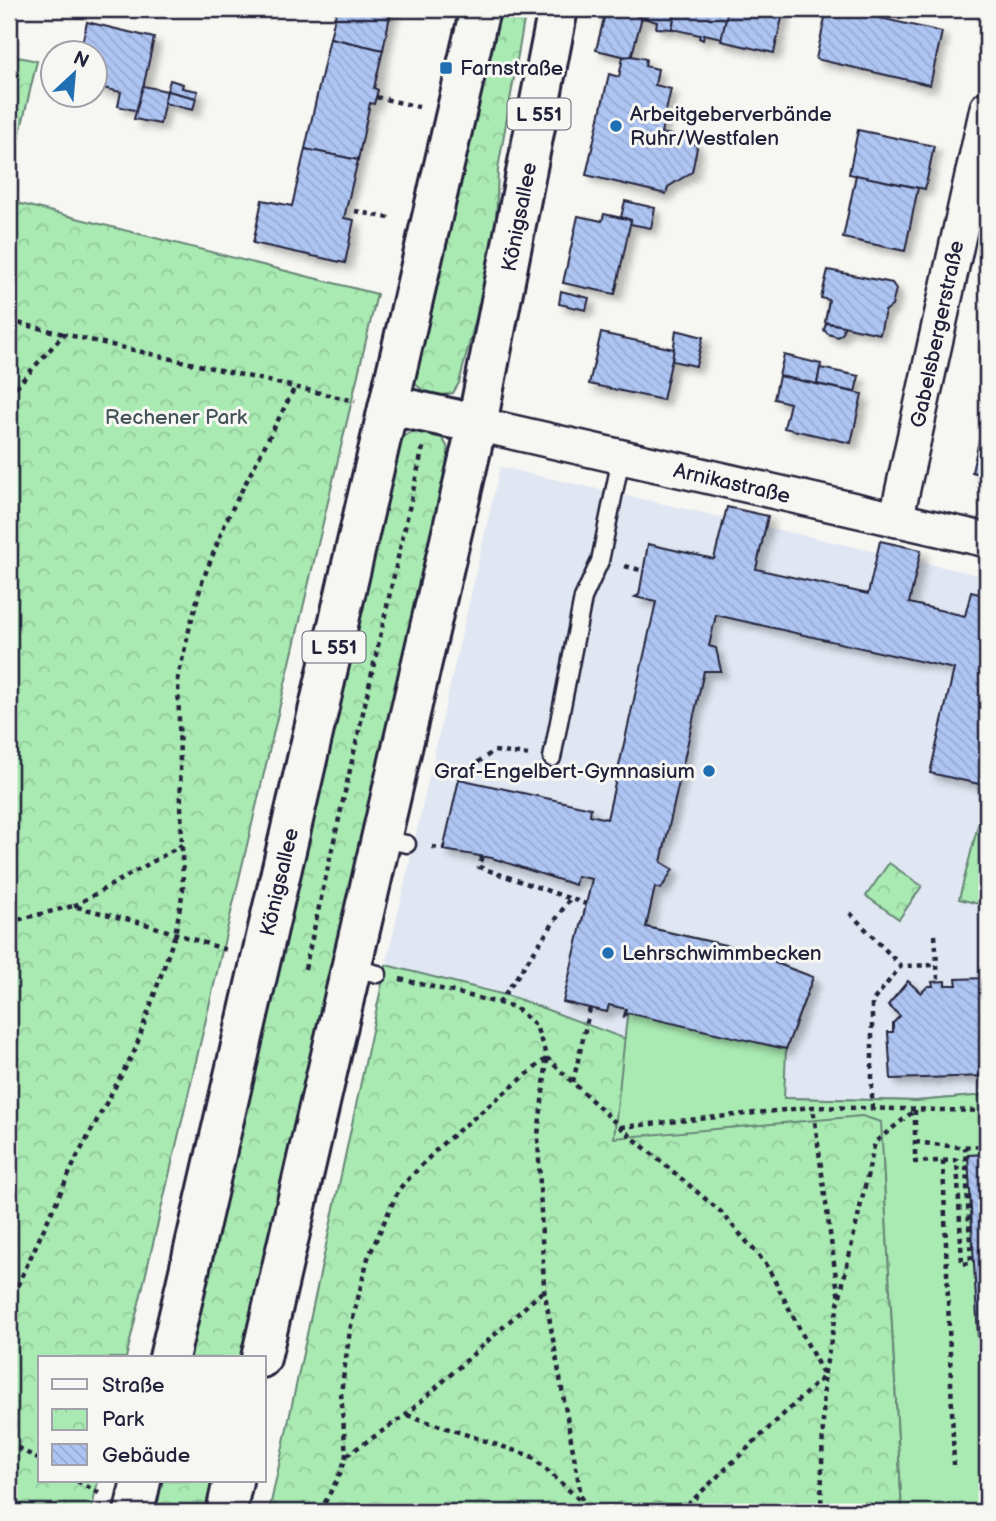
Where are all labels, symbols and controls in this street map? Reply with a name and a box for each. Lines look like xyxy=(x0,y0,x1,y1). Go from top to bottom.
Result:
north arrow xyxy=(38,38,108,108)
text: N xyxy=(69,47,92,74)
place label: Farnstraße xyxy=(460,56,563,81)
marker: Farnstraße xyxy=(438,60,454,76)
road number: L 551 xyxy=(508,98,570,130)
place label: Arbeitgeberverbände Ruhr/Westfalen xyxy=(630,102,832,151)
marker: Arbeitgeberverbände Ruhr/Westfalen xyxy=(608,118,624,134)
street label: Königsallee xyxy=(497,161,542,274)
street label: Gabelsbergerstraße xyxy=(905,238,970,430)
park label: Rechener Park xyxy=(105,405,248,430)
street label: Arnikastraße xyxy=(671,458,793,509)
road number: L 551 xyxy=(302,632,366,662)
place label: Graf-Engelbert-Gymnasium xyxy=(434,759,695,784)
marker: Graf-Engelbert-Gymnasium xyxy=(701,763,717,779)
street label: Königsallee xyxy=(255,826,304,939)
place label: Lehrschwimmbecken xyxy=(622,941,822,966)
marker: Lehrschwimmbecken xyxy=(600,945,616,961)
legend xyxy=(38,1356,266,1482)
text: Straße xyxy=(102,1373,164,1398)
text: Park xyxy=(102,1407,145,1432)
text: Gebäude xyxy=(102,1443,190,1468)

